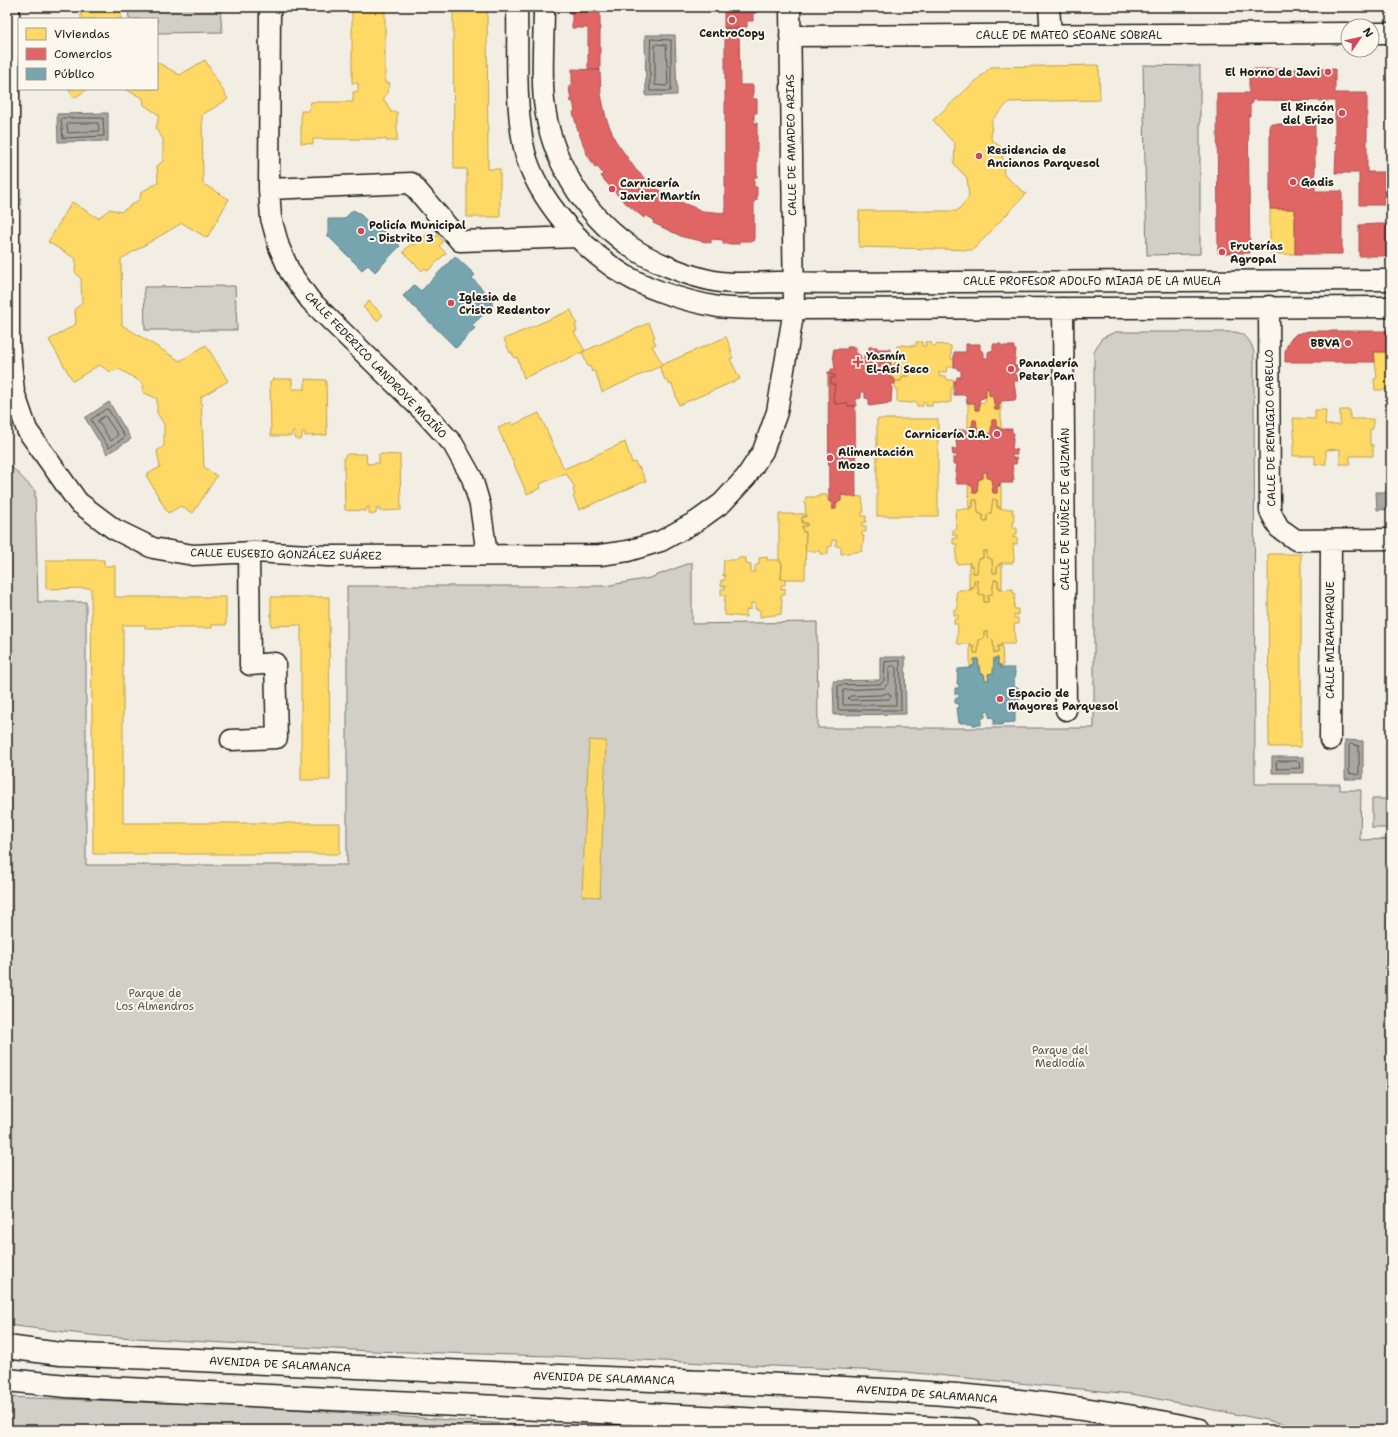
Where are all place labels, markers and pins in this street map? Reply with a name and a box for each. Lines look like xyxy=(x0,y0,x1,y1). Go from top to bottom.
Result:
marker: CentroCopy xyxy=(727,15,737,25)
place label: CentroCopy xyxy=(699,26,765,41)
place label: El Horno de Javi xyxy=(1225,65,1320,80)
marker: El Horno de Javi xyxy=(1323,67,1333,77)
place label: El Rincón del Erizo xyxy=(1280,100,1335,128)
marker: El Rincón del Erizo xyxy=(1337,108,1347,118)
place label: Residencia de Ancianos Parquesol xyxy=(987,143,1100,171)
marker: Residencia de Ancianos Parquesol xyxy=(974,151,984,161)
place label: Gadis xyxy=(1301,175,1334,190)
place label: Carnicería Javier Martín xyxy=(620,176,701,204)
marker: Gadis xyxy=(1288,177,1298,187)
marker: Carnicería Javier Martín xyxy=(607,184,617,194)
place label: Policía Municipal - Distrito 3 xyxy=(369,218,466,246)
marker: Policía Municipal - Distrito 3 xyxy=(356,226,366,236)
place label: Fruterías Agropal xyxy=(1230,239,1283,267)
marker: Fruterías Agropal xyxy=(1217,247,1227,257)
place label: Iglesia de Cristo Redentor xyxy=(459,290,550,318)
marker: Iglesia de Cristo Redentor xyxy=(446,298,456,308)
place label: BBVA xyxy=(1311,336,1341,351)
marker: BBVA xyxy=(1343,338,1353,348)
place label: Yasmín El-Así Seco xyxy=(866,349,929,377)
place label: Panadería Peter Pan xyxy=(1019,356,1079,384)
marker: Yasmín El-Así Seco xyxy=(853,357,863,367)
marker: Panadería Peter Pan xyxy=(1006,364,1016,374)
place label: Carnicería J.A. xyxy=(905,427,989,442)
marker: Carnicería J.A. xyxy=(992,429,1002,439)
place label: Alimentación Mozo xyxy=(838,445,914,473)
marker: Alimentación Mozo xyxy=(825,453,835,463)
place label: Espacio de Mayores Parquesol xyxy=(1008,686,1119,714)
marker: Espacio de Mayores Parquesol xyxy=(995,694,1005,704)

